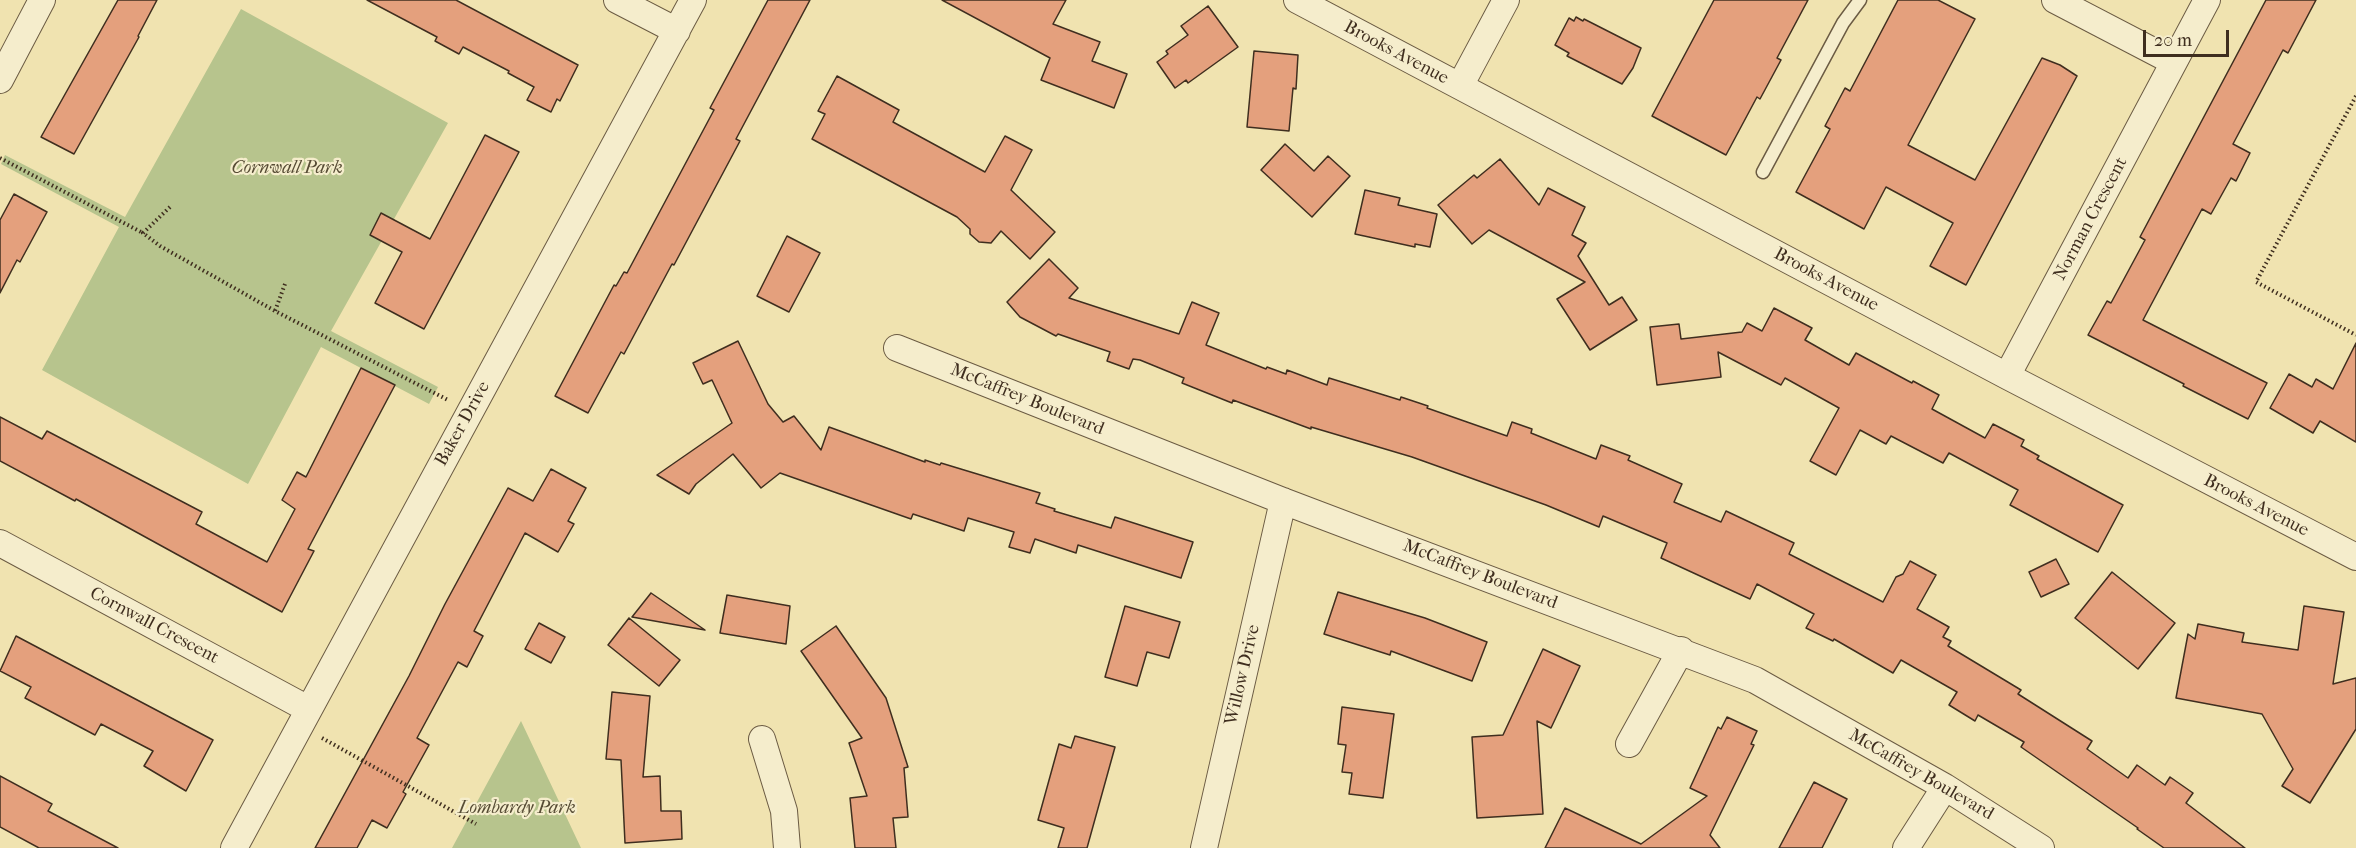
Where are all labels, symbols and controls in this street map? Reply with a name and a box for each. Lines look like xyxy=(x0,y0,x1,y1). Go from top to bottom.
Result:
street label: Brooks Avenue xyxy=(1340,16,1452,90)
scale bar xyxy=(2146,18,2232,56)
text: 20 m xyxy=(2154,30,2192,51)
street label: Norman Crescent xyxy=(2049,154,2133,284)
park label: Cornwall Park xyxy=(231,158,343,180)
street label: Brooks Avenue xyxy=(1770,243,1882,317)
street label: McCaffrey Boulevard xyxy=(947,359,1107,441)
street label: Baker Drive xyxy=(431,378,495,470)
street label: Brooks Avenue xyxy=(2200,470,2312,542)
street label: McCaffrey Boulevard xyxy=(1400,536,1560,614)
street label: Cornwall Crescent xyxy=(86,583,222,669)
street label: Willow Drive xyxy=(1221,623,1265,727)
street label: McCaffrey Boulevard xyxy=(1845,725,1997,825)
park label: Lombardy Park xyxy=(458,798,576,820)

